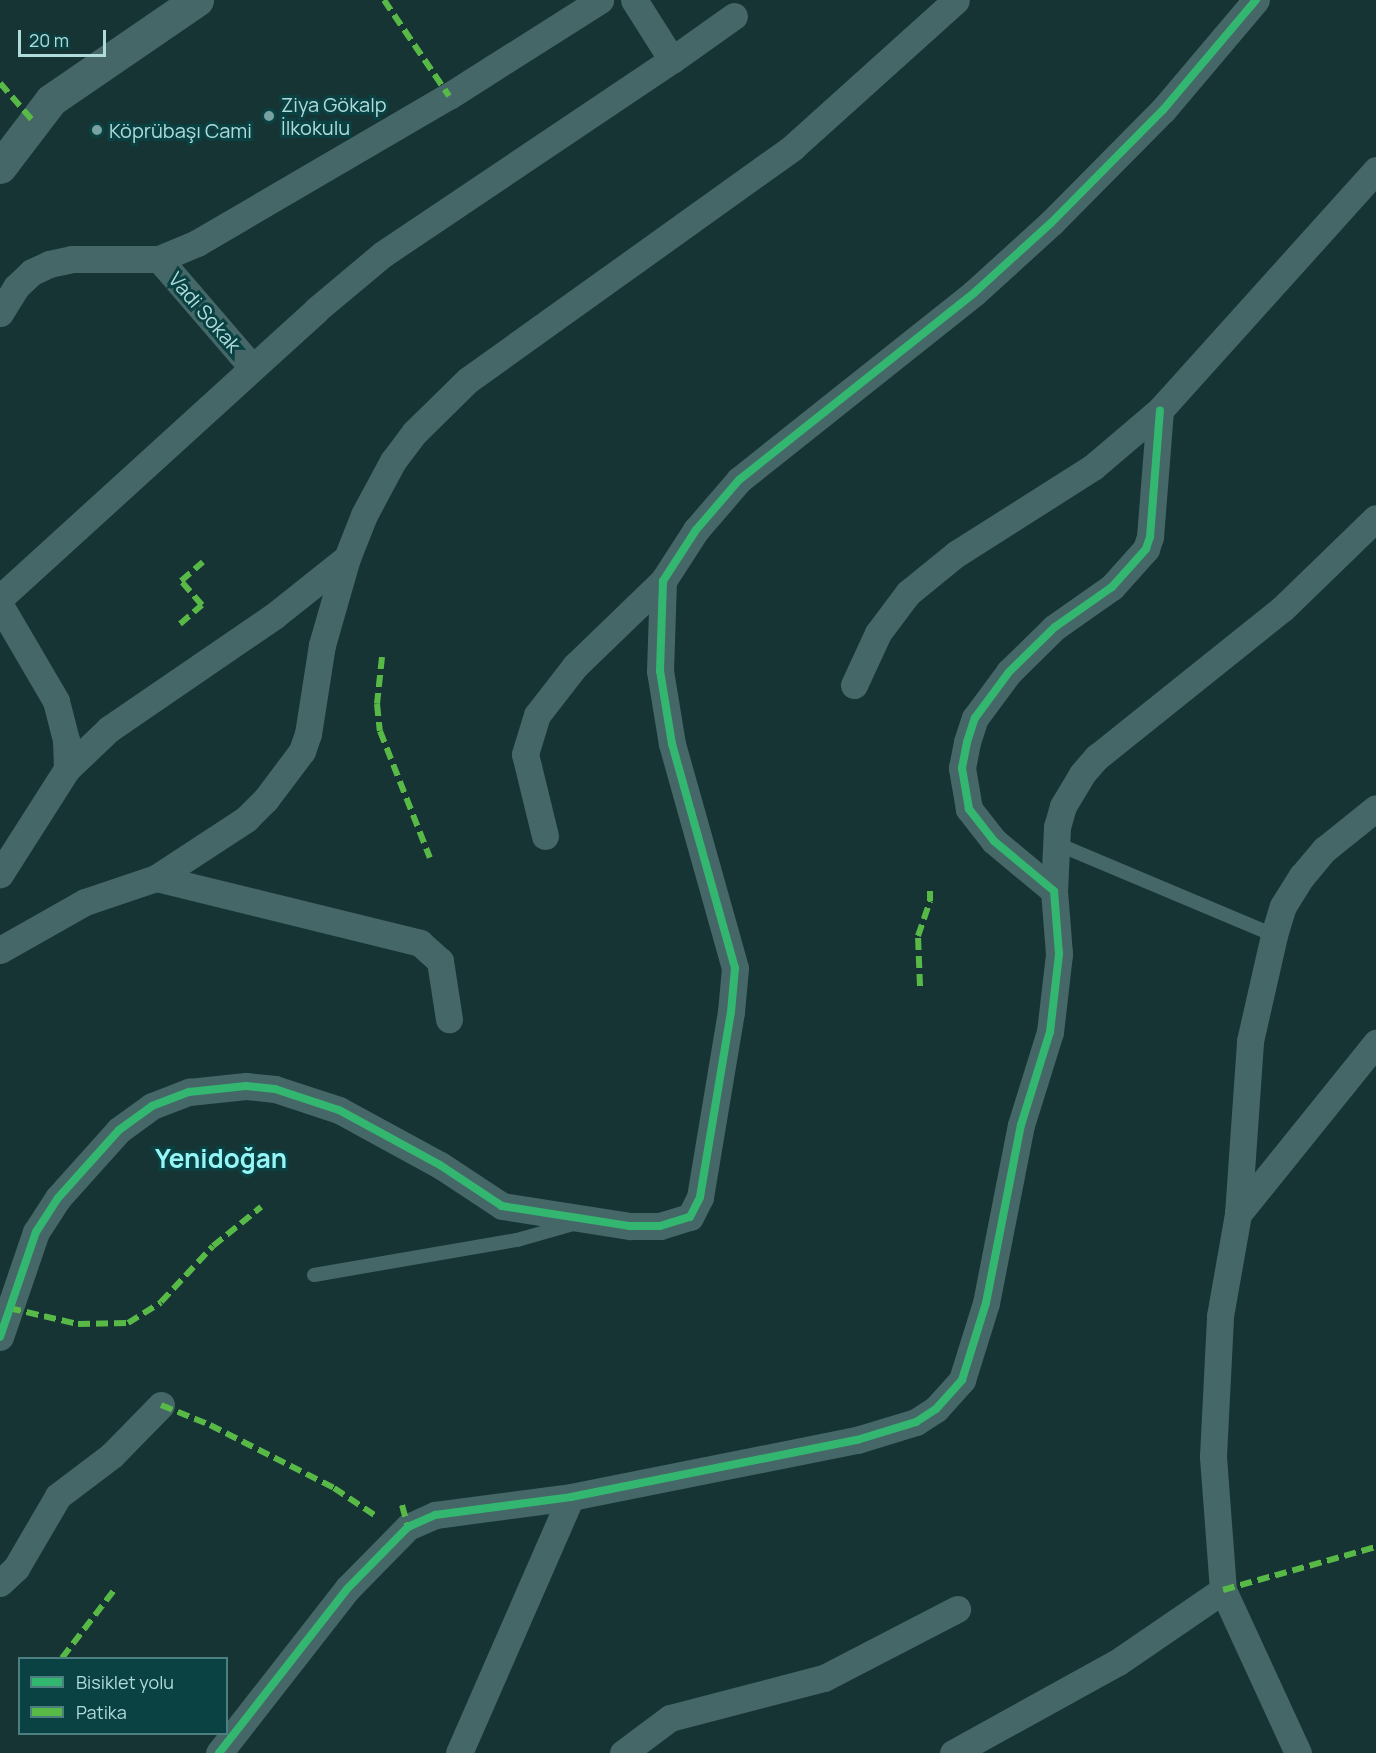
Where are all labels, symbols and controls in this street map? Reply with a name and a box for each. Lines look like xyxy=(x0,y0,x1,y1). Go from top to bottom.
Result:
scale bar xyxy=(21,18,110,56)
text: 20 m xyxy=(29,28,69,52)
place label: Ziya Gökalp İlkokulu xyxy=(281,92,387,139)
marker: Ziya Gökalp İlkokulu xyxy=(262,109,276,123)
place label: Köprübaşı Cami xyxy=(109,118,252,142)
marker: Köprübaşı Cami xyxy=(90,123,104,137)
street label: Vadi Sokak xyxy=(164,267,246,357)
district label: Yenidoğan xyxy=(155,1143,287,1175)
legend xyxy=(18,1657,228,1735)
text: Bisiklet yolu xyxy=(76,1670,174,1694)
text: Patika xyxy=(76,1700,127,1724)

